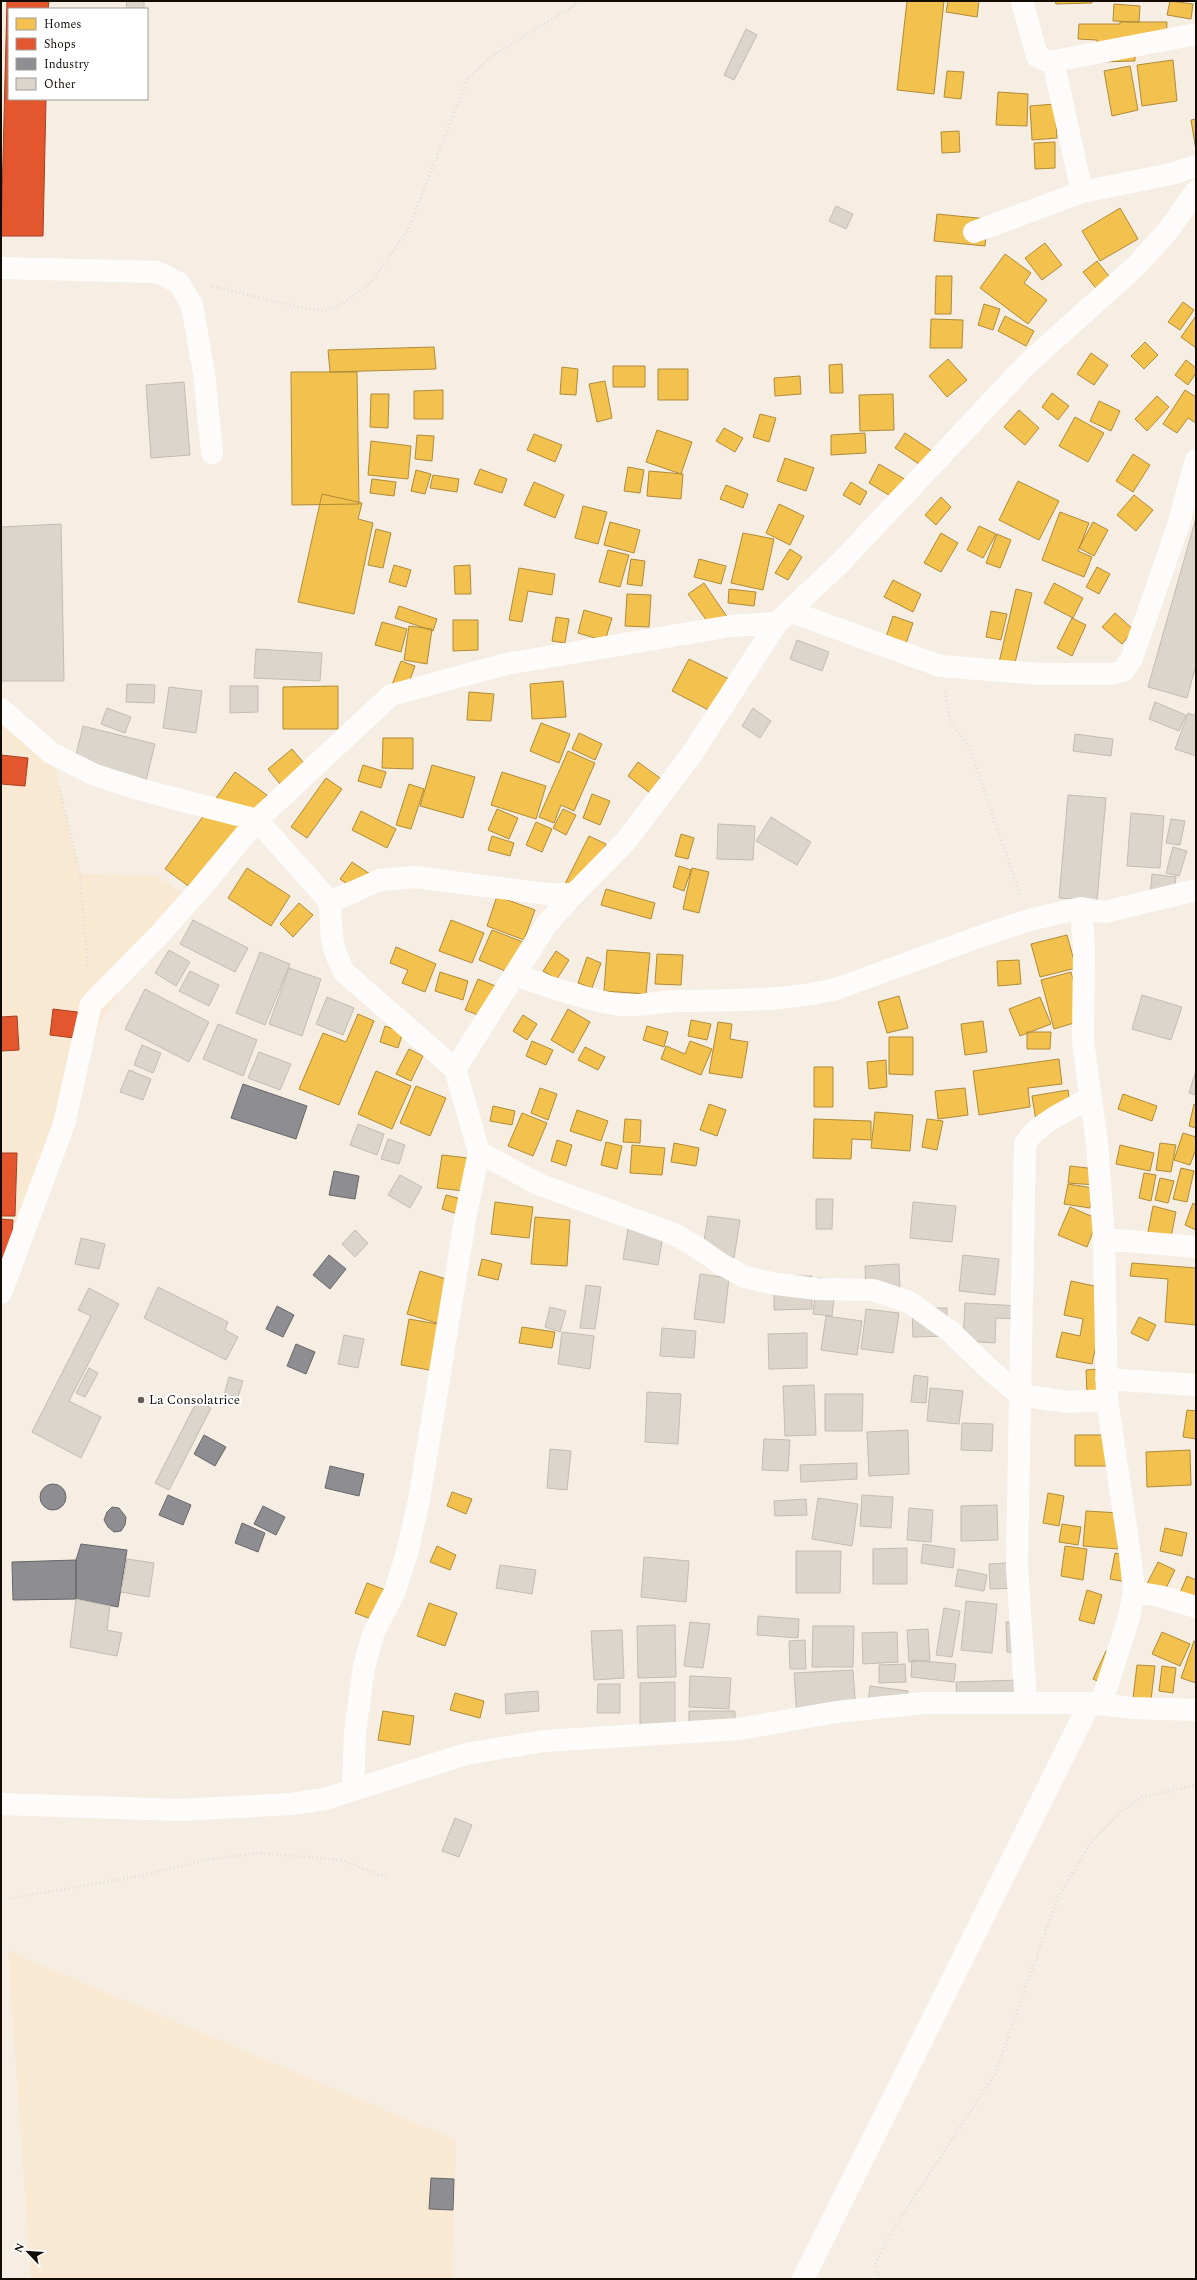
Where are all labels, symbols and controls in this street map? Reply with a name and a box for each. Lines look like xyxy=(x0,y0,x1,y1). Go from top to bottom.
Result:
legend xyxy=(8,8,148,100)
text: Homes xyxy=(44,15,82,34)
text: Shops xyxy=(44,35,76,54)
text: Industry xyxy=(44,55,90,74)
text: Other xyxy=(44,75,76,94)
place label: La Consolatrice xyxy=(149,1390,240,1410)
marker: La Consolatrice xyxy=(136,1395,146,1405)
north arrow xyxy=(8,2232,48,2272)
text: N xyxy=(10,2240,29,2256)

